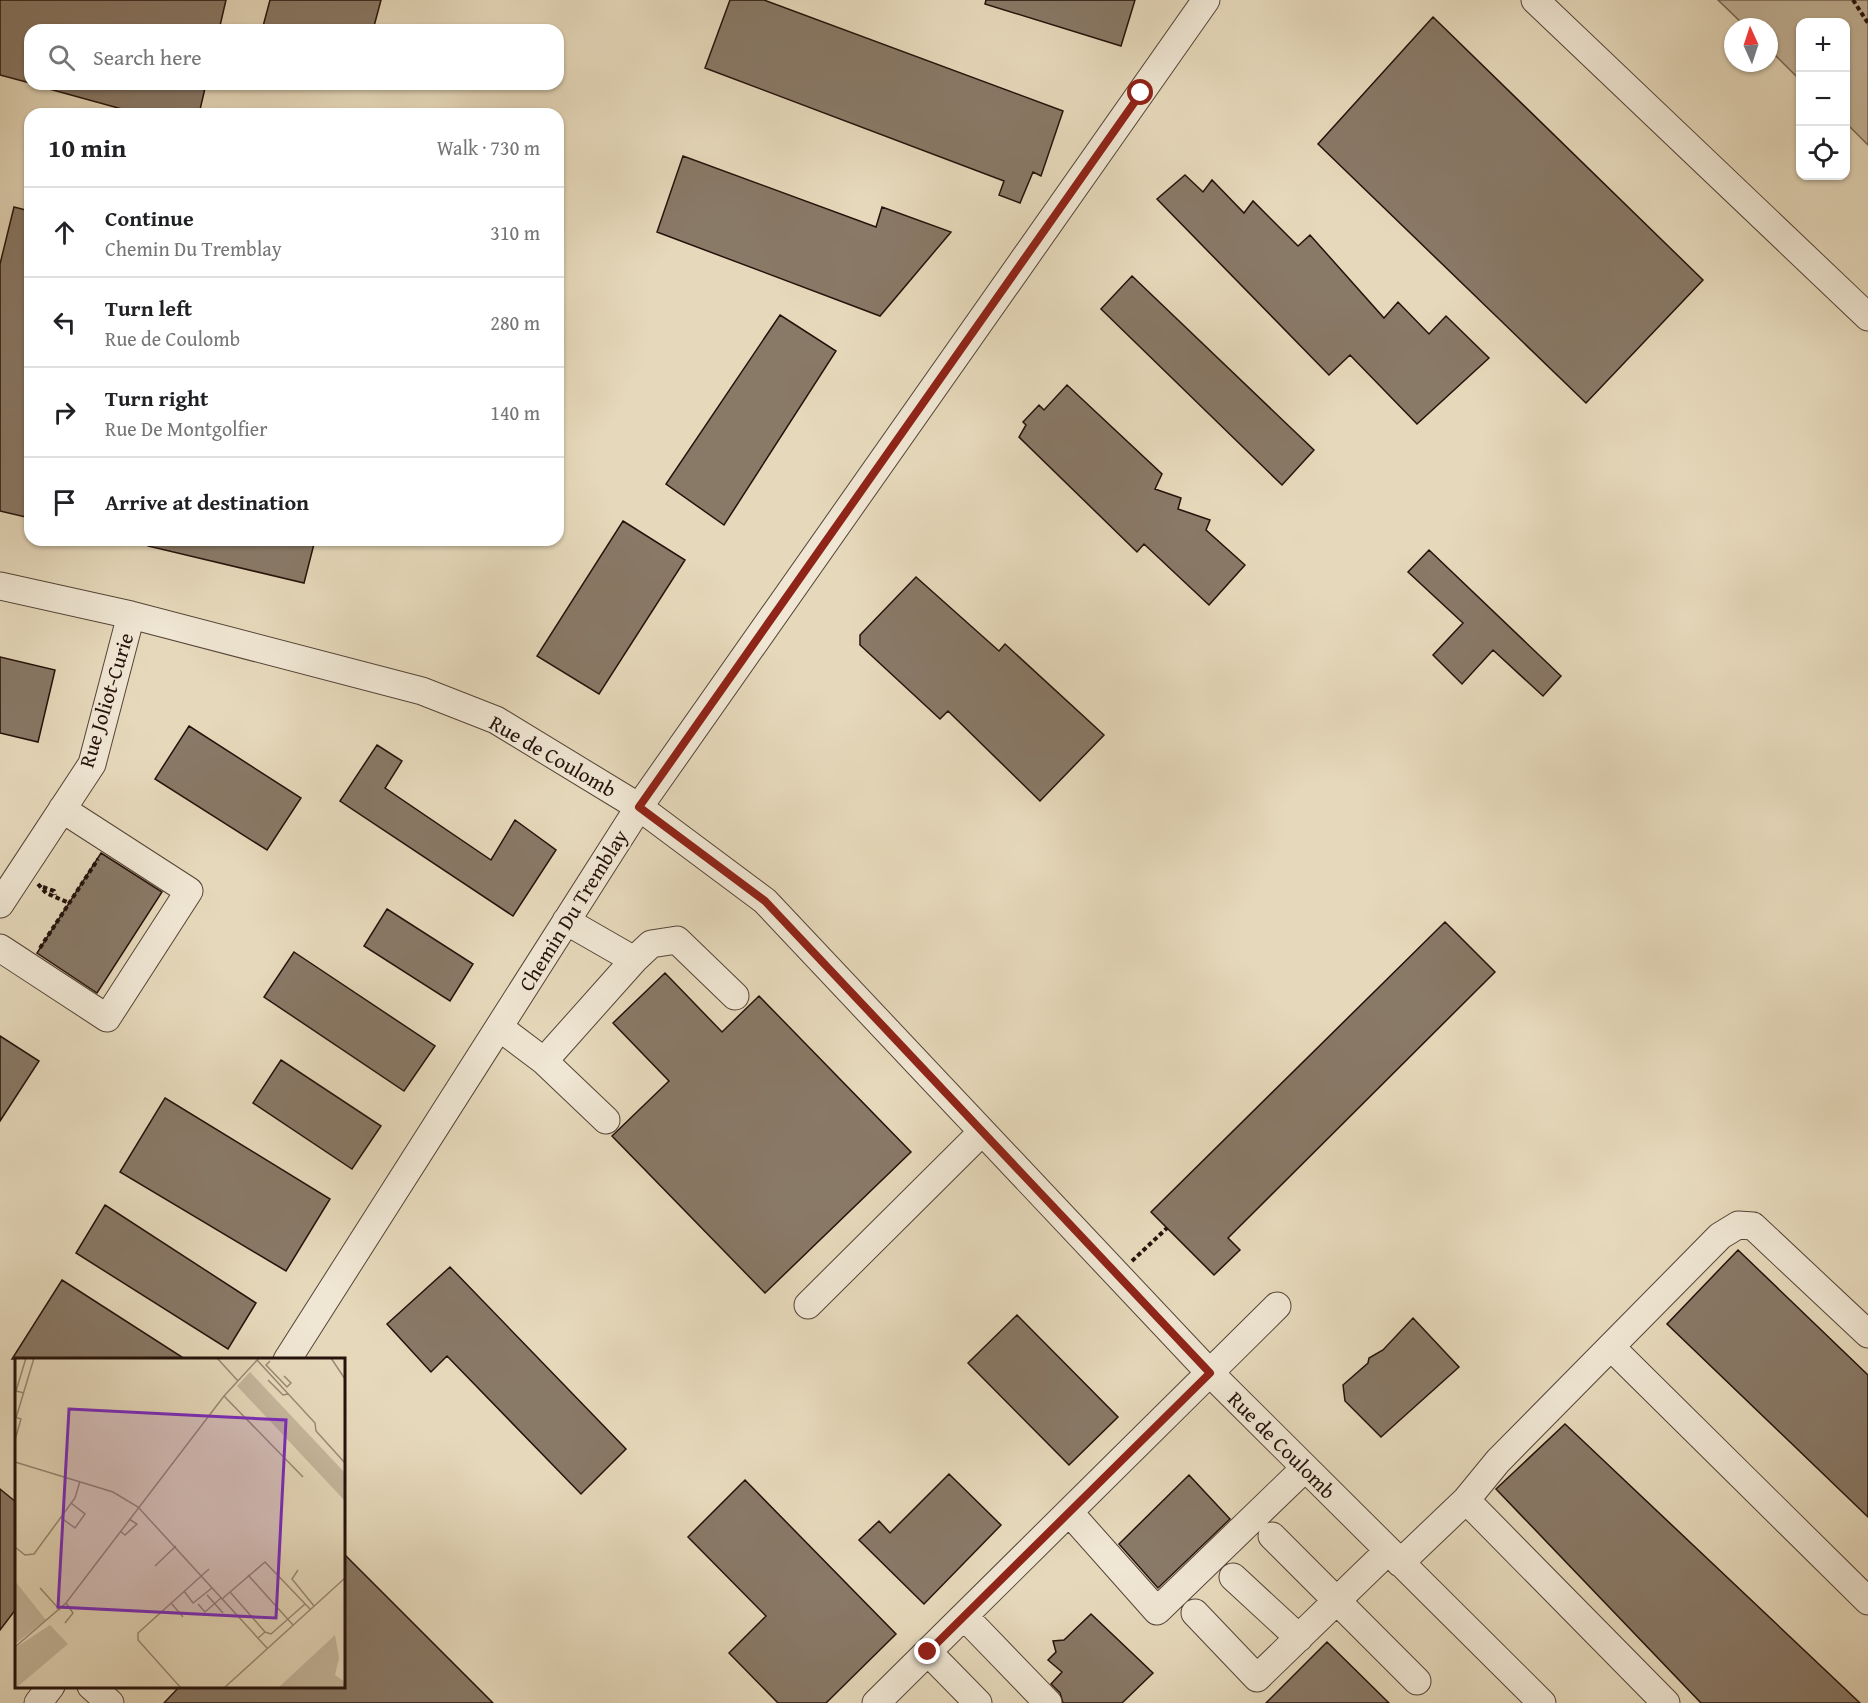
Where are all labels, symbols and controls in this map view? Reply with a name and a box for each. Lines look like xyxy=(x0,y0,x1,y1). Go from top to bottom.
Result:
north arrow xyxy=(1724,18,1778,72)
map controls xyxy=(1796,18,1850,180)
button: + xyxy=(1796,18,1850,72)
search box xyxy=(24,24,564,90)
icon: search xyxy=(45,41,78,74)
text: Search here xyxy=(93,41,202,73)
button: − xyxy=(1796,72,1850,126)
route start xyxy=(1127,79,1153,105)
button: locate xyxy=(1796,126,1850,180)
text: 10 min xyxy=(48,128,126,167)
text: Walk · 730 m xyxy=(437,133,540,162)
text: Continue xyxy=(105,202,194,234)
icon: ahead xyxy=(48,216,81,249)
text: 310 m xyxy=(490,218,540,247)
text: Chemin Du Tremblay xyxy=(105,234,282,263)
text: Turn left xyxy=(105,292,192,324)
icon: left xyxy=(48,306,81,339)
text: 280 m xyxy=(490,308,540,337)
text: Rue de Coulomb xyxy=(105,324,240,353)
text: Turn right xyxy=(105,382,208,414)
icon: right xyxy=(48,396,81,429)
text: 140 m xyxy=(490,398,540,427)
text: Rue De Montgolfier xyxy=(105,414,267,443)
icon: arrive xyxy=(48,486,81,519)
text: Arrive at destination xyxy=(105,486,309,518)
street label: Rue Joliot-Curie xyxy=(71,629,141,771)
street label: Rue de Coulomb xyxy=(484,707,622,805)
street label: Chemin Du Tremblay xyxy=(511,823,636,997)
inset map xyxy=(15,1358,345,1688)
street label: Rue de Coulomb xyxy=(1221,1384,1343,1506)
route end xyxy=(914,1638,940,1664)

